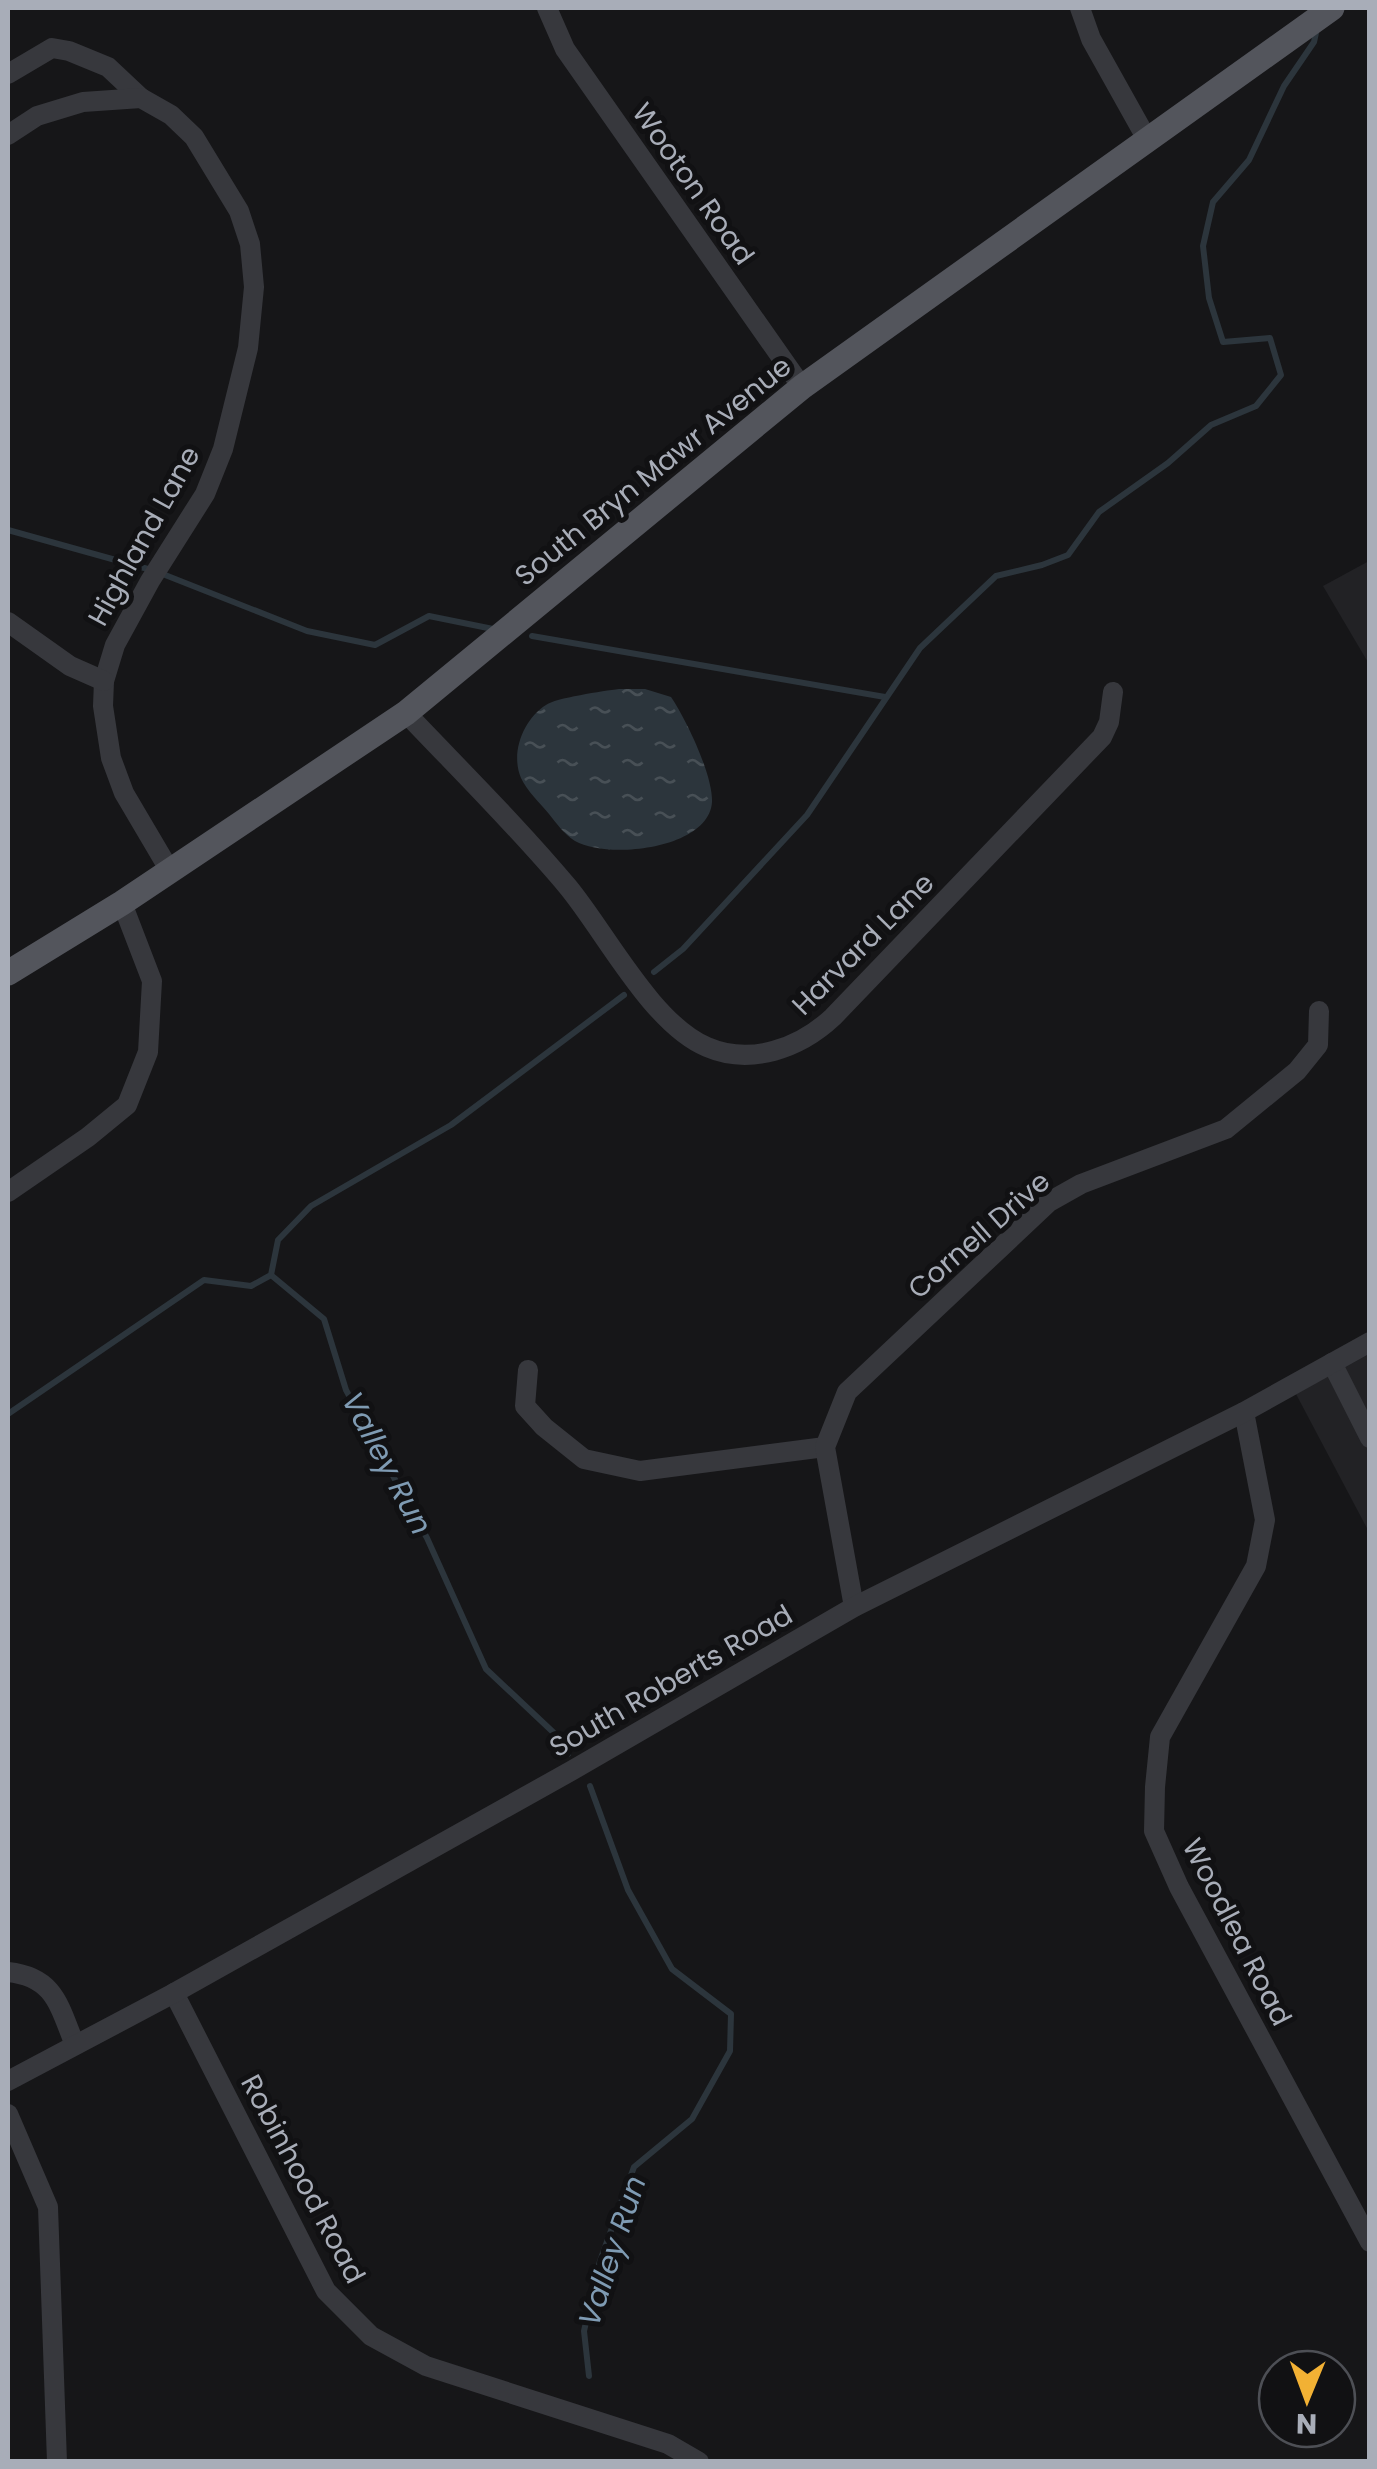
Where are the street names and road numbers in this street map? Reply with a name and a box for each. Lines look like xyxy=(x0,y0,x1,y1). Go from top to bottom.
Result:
street label: Wooton Road xyxy=(623,95,763,273)
street label: South Bryn Mawr Avenue xyxy=(506,347,800,595)
street label: Highland Lane xyxy=(79,439,209,633)
street label: Harvard Lane xyxy=(783,864,943,1024)
street label: Cornell Drive xyxy=(900,1162,1058,1308)
street label: South Roberts Road xyxy=(542,1595,800,1767)
street label: Woodlea Road xyxy=(1173,1832,1301,2032)
street label: Robinhood Road xyxy=(231,2068,375,2290)

